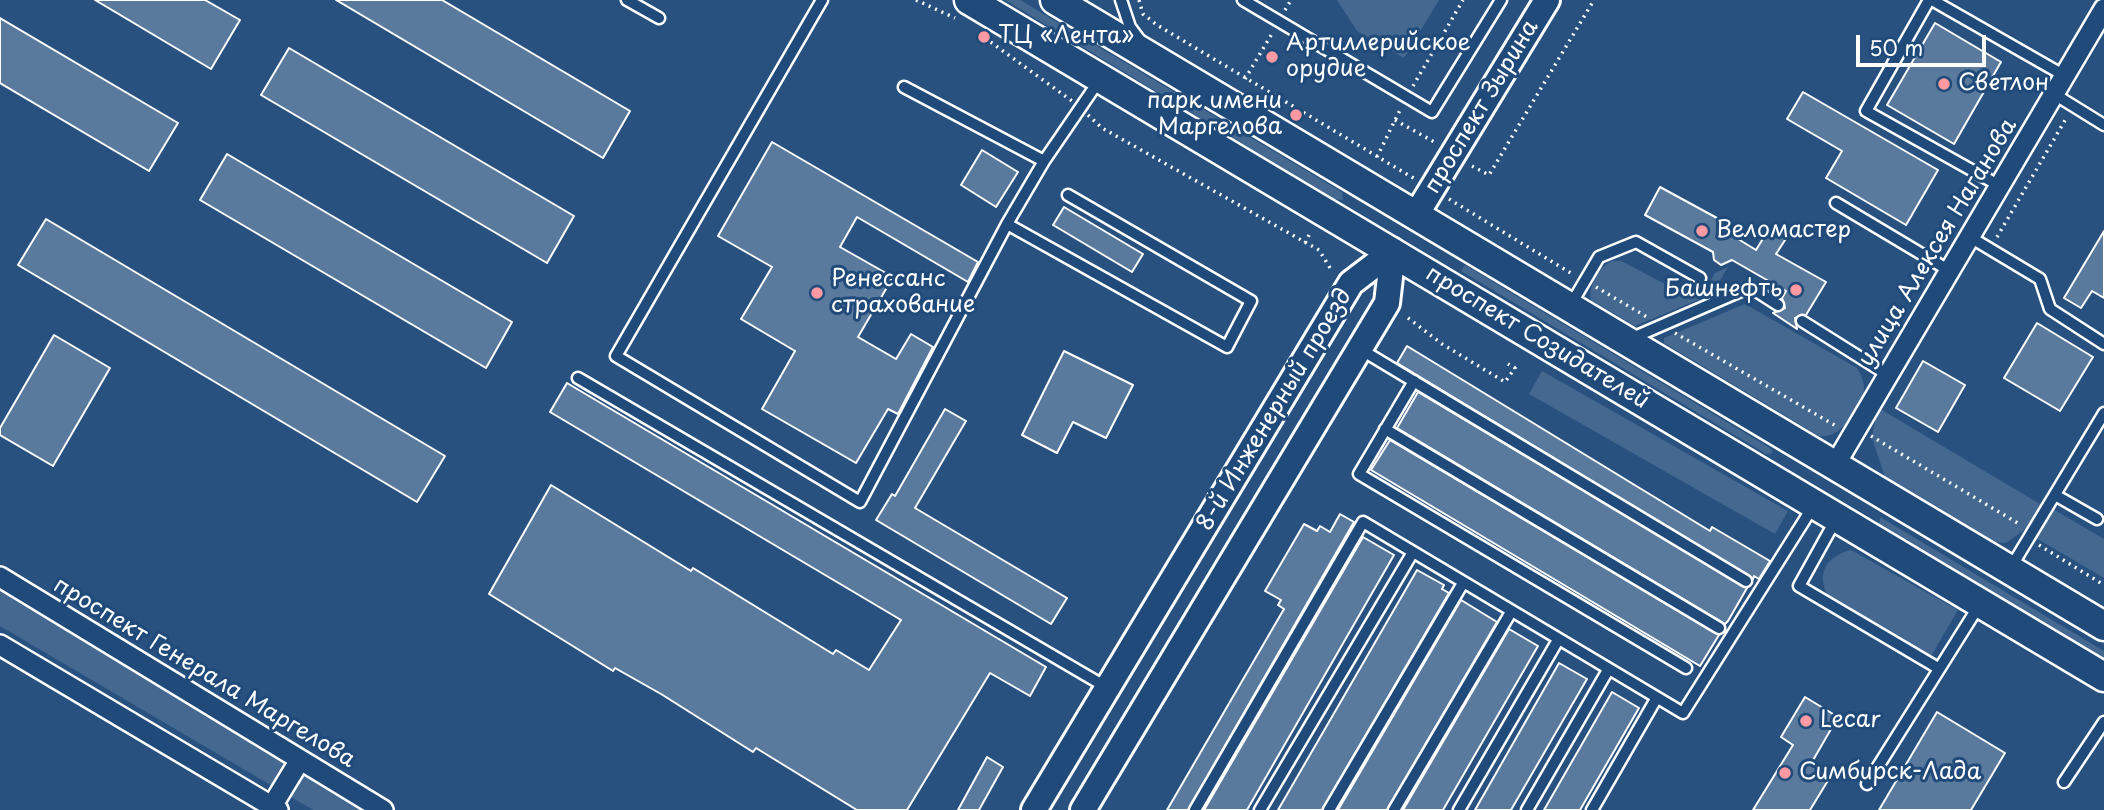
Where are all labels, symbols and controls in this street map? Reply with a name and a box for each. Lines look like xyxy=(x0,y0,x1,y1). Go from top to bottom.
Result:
street label: проспект Зырина xyxy=(1419,15,1545,199)
scale bar xyxy=(1859,21,1988,65)
place label: ТЦ «Лента» xyxy=(998,23,1134,51)
marker: ТЦ «Лента» xyxy=(976,29,992,45)
place label: Артиллерийское орудие xyxy=(1286,30,1471,84)
text: 50 m xyxy=(1869,31,1923,63)
marker: Артиллерийское орудие xyxy=(1264,49,1280,65)
place label: Светлон xyxy=(1958,70,2049,98)
marker: Светлон xyxy=(1936,76,1952,92)
place label: парк имени Маргелова xyxy=(1147,88,1282,142)
marker: парк имени Маргелова xyxy=(1288,107,1304,123)
street label: улица Алексея Наганова xyxy=(1853,114,2023,372)
place label: Веломастер xyxy=(1716,217,1851,245)
marker: Веломастер xyxy=(1694,223,1710,239)
street label: проспект Созидателей xyxy=(1420,260,1654,416)
place label: Ренессанс страхование xyxy=(831,266,975,320)
place label: Башнефть xyxy=(1665,276,1782,304)
marker: Башнефть xyxy=(1788,282,1804,298)
street label: 8-й Инженерный проезд xyxy=(1192,284,1358,536)
marker: Ренессанс страхование xyxy=(809,285,825,301)
street label: проспект Генерала Маргелова xyxy=(48,572,360,774)
place label: Lecar xyxy=(1820,707,1881,735)
marker: Lecar xyxy=(1798,713,1814,729)
place label: Симбирск-Лада xyxy=(1799,759,1981,787)
marker: Симбирск-Лада xyxy=(1777,765,1793,781)

